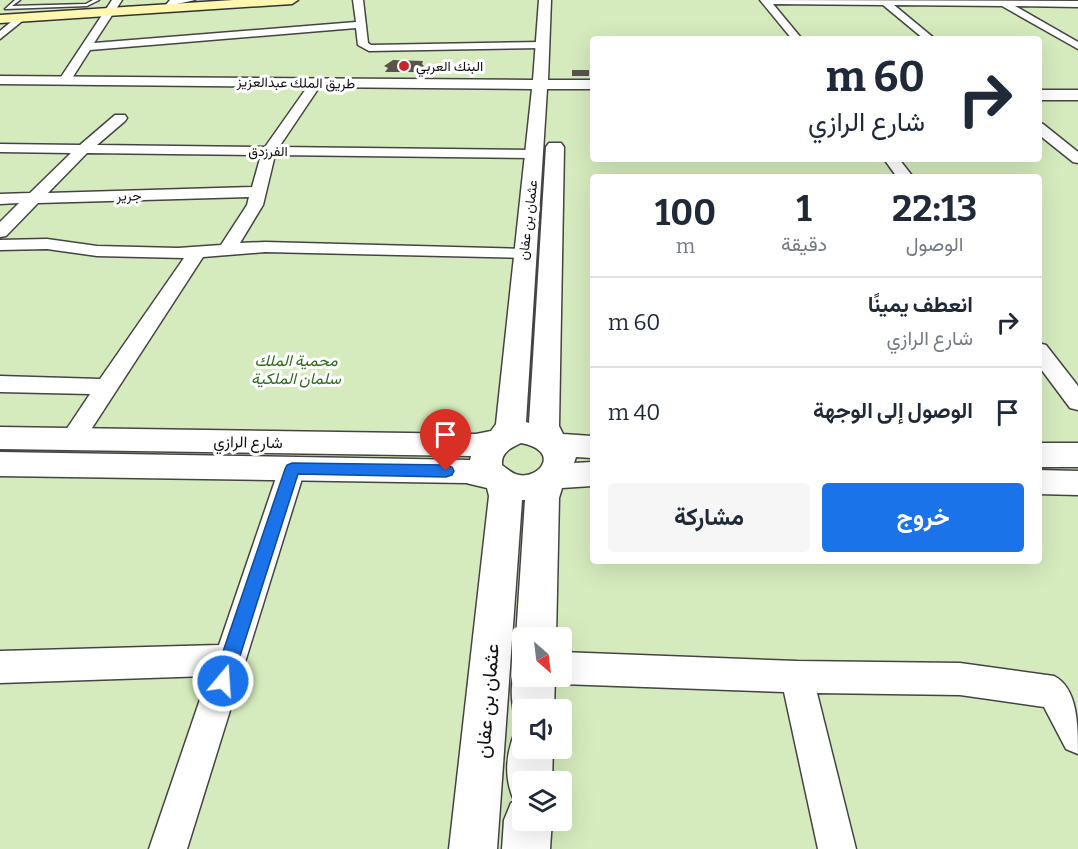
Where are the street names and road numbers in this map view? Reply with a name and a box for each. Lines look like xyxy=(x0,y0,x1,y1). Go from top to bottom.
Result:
street label: طريق الملك عبدالعزيز xyxy=(236,73,355,93)
street label: الفرزدق xyxy=(248,143,288,160)
street label: عثمان بن عفان xyxy=(515,179,541,261)
street label: جرير xyxy=(115,187,142,205)
street label: شارع الرازي xyxy=(213,432,283,456)
street label: عثمان بن عفان xyxy=(470,643,504,759)

